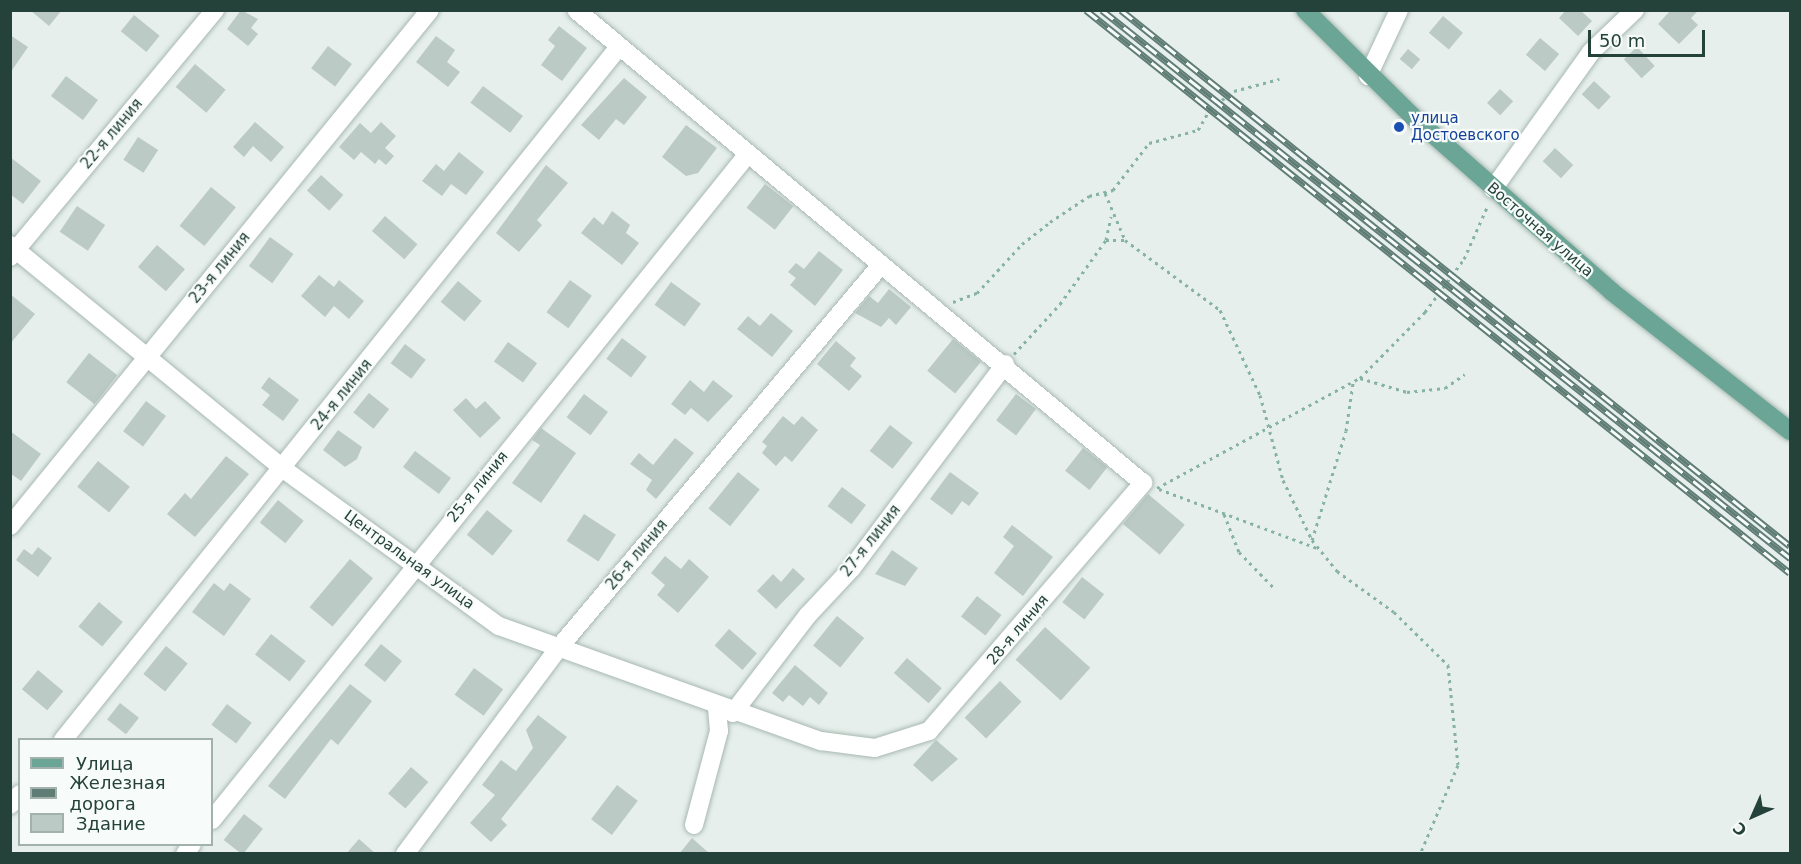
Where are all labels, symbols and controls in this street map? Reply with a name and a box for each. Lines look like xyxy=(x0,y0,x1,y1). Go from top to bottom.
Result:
scale bar xyxy=(1591,18,1708,56)
text: 50 m xyxy=(1599,30,1645,51)
street label: 22-я линия xyxy=(77,95,147,173)
place label: улица Достоевского xyxy=(1411,109,1520,144)
marker: улица Достоевского xyxy=(1392,120,1406,134)
street label: Восточная улица xyxy=(1483,179,1597,281)
street label: 23-я линия xyxy=(186,229,254,307)
street label: 24-я линия xyxy=(308,356,376,434)
street label: 25-я линия xyxy=(444,448,512,526)
street label: 27-я линия xyxy=(837,501,905,581)
street label: Центральная улица xyxy=(340,507,478,613)
street label: 26-я линия xyxy=(602,516,672,594)
street label: 28-я линия xyxy=(983,591,1053,669)
legend xyxy=(18,738,213,846)
text: Улица xyxy=(76,753,133,774)
text: Железная дорога xyxy=(69,772,166,814)
north arrow xyxy=(1723,786,1783,846)
text: Здание xyxy=(76,813,146,834)
text: С xyxy=(1729,818,1751,840)

